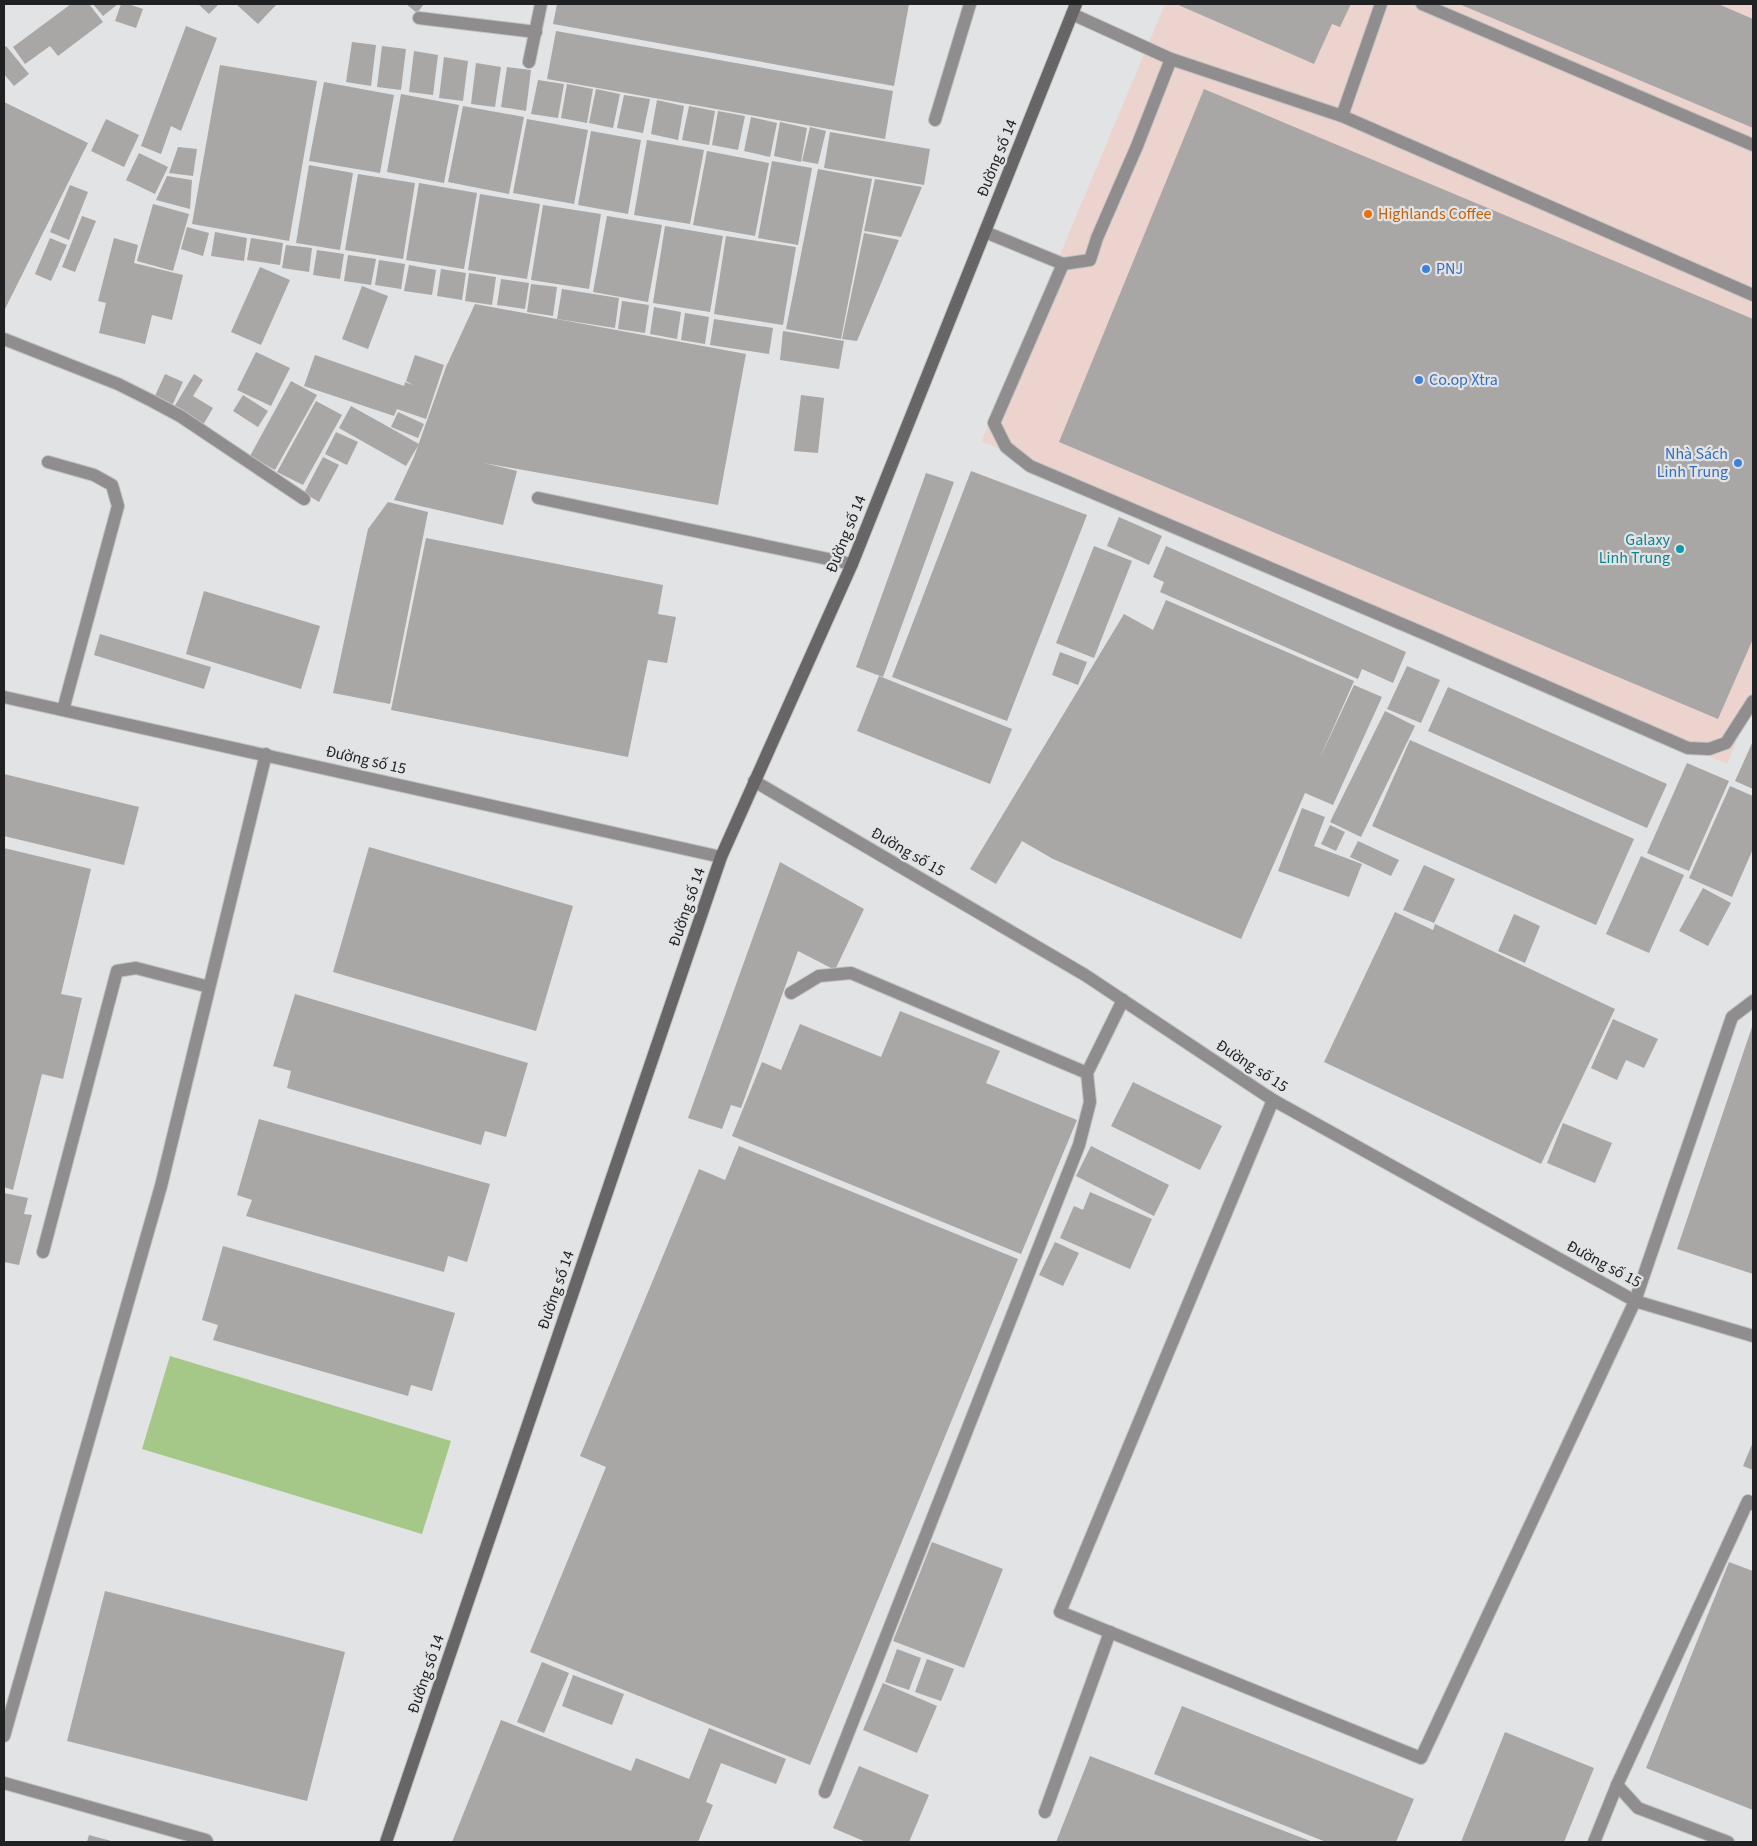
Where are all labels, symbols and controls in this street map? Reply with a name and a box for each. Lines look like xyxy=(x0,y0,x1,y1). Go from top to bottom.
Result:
street label: Đường số 14 xyxy=(971,116,1023,200)
place label: Highlands Coffee xyxy=(1378,203,1492,225)
marker: Highlands Coffee xyxy=(1362,208,1374,220)
place label: PNJ xyxy=(1436,258,1463,280)
marker: PNJ xyxy=(1420,263,1432,275)
place label: Co.op Xtra xyxy=(1429,369,1498,391)
marker: Co.op Xtra xyxy=(1413,374,1425,386)
place label: Nhà Sách Linh Trung xyxy=(1657,443,1728,483)
marker: Nhà Sách Linh Trung xyxy=(1732,457,1744,469)
street label: Đường số 14 xyxy=(820,492,872,576)
place label: Galaxy Linh Trung xyxy=(1599,529,1671,569)
marker: Galaxy Linh Trung xyxy=(1674,543,1686,555)
street label: Đường số 15 xyxy=(324,740,408,780)
street label: Đường số 15 xyxy=(867,822,949,882)
street label: Đường số 14 xyxy=(663,865,711,949)
street label: Đường số 15 xyxy=(1212,1034,1292,1098)
street label: Đường số 15 xyxy=(1563,1235,1645,1293)
street label: Đường số 14 xyxy=(532,1248,580,1332)
street label: Đường số 14 xyxy=(402,1632,450,1716)

